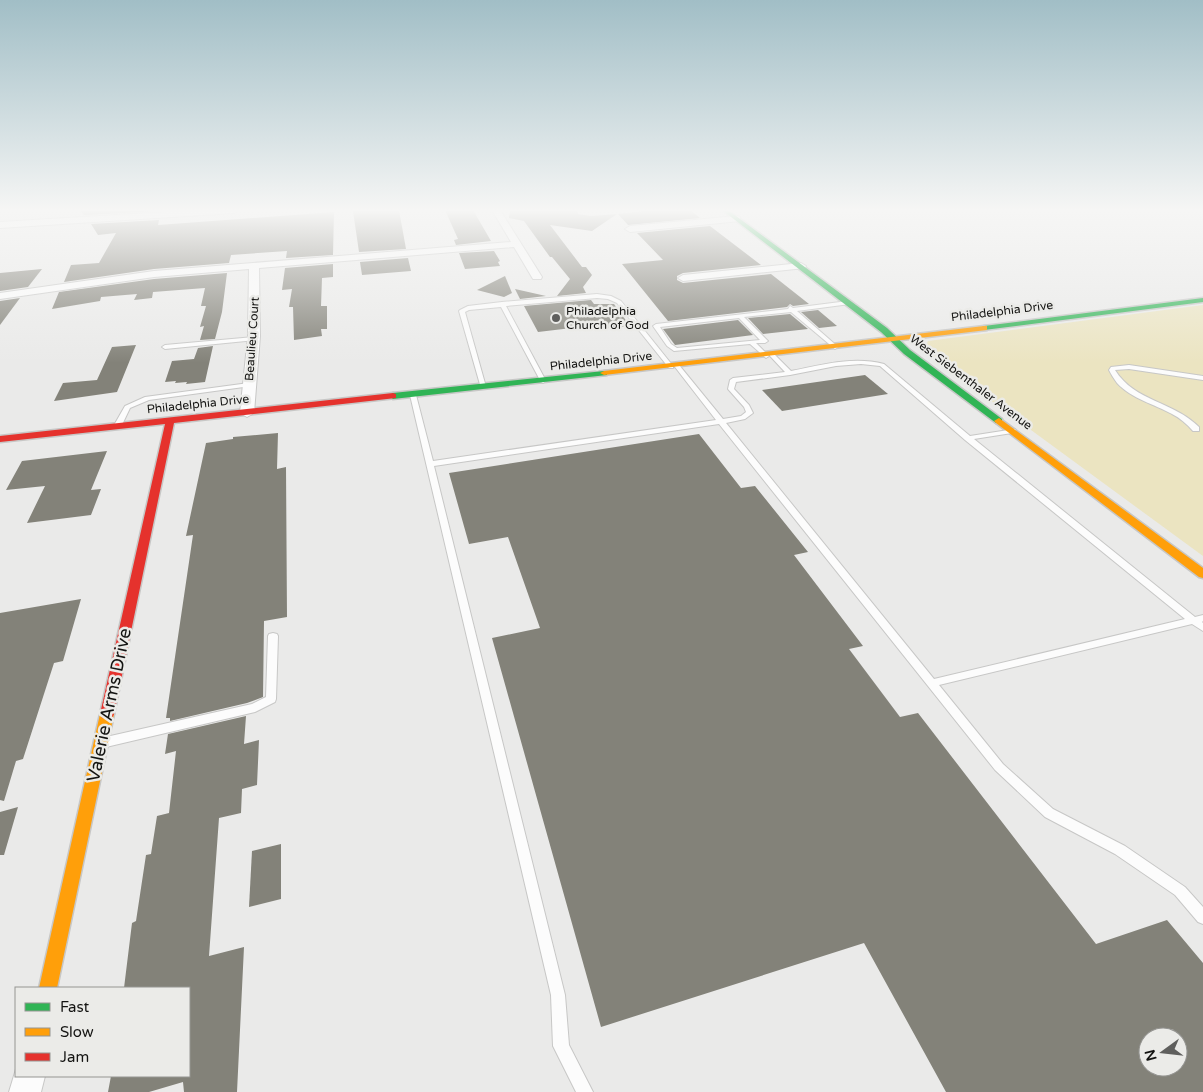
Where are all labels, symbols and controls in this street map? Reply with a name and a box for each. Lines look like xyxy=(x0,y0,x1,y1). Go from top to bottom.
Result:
street label: Beaulieu Court xyxy=(242,296,262,381)
street label: Philadelphia Drive xyxy=(950,298,1054,324)
place label: Philadelphia Church of God xyxy=(566,304,649,332)
marker: Philadelphia Church of God xyxy=(550,312,562,324)
street label: West Siebenthaler Avenue xyxy=(907,331,1035,433)
street label: Philadelphia Drive xyxy=(549,349,653,373)
street label: Philadelphia Drive xyxy=(146,392,250,416)
street label: Valerie Arms Drive xyxy=(82,626,136,784)
legend xyxy=(15,987,190,1077)
text: Fast xyxy=(60,998,90,1016)
text: Slow xyxy=(60,1023,94,1041)
north arrow xyxy=(1138,1027,1188,1077)
text: Jam xyxy=(60,1048,89,1066)
text: N xyxy=(1141,1048,1161,1063)

